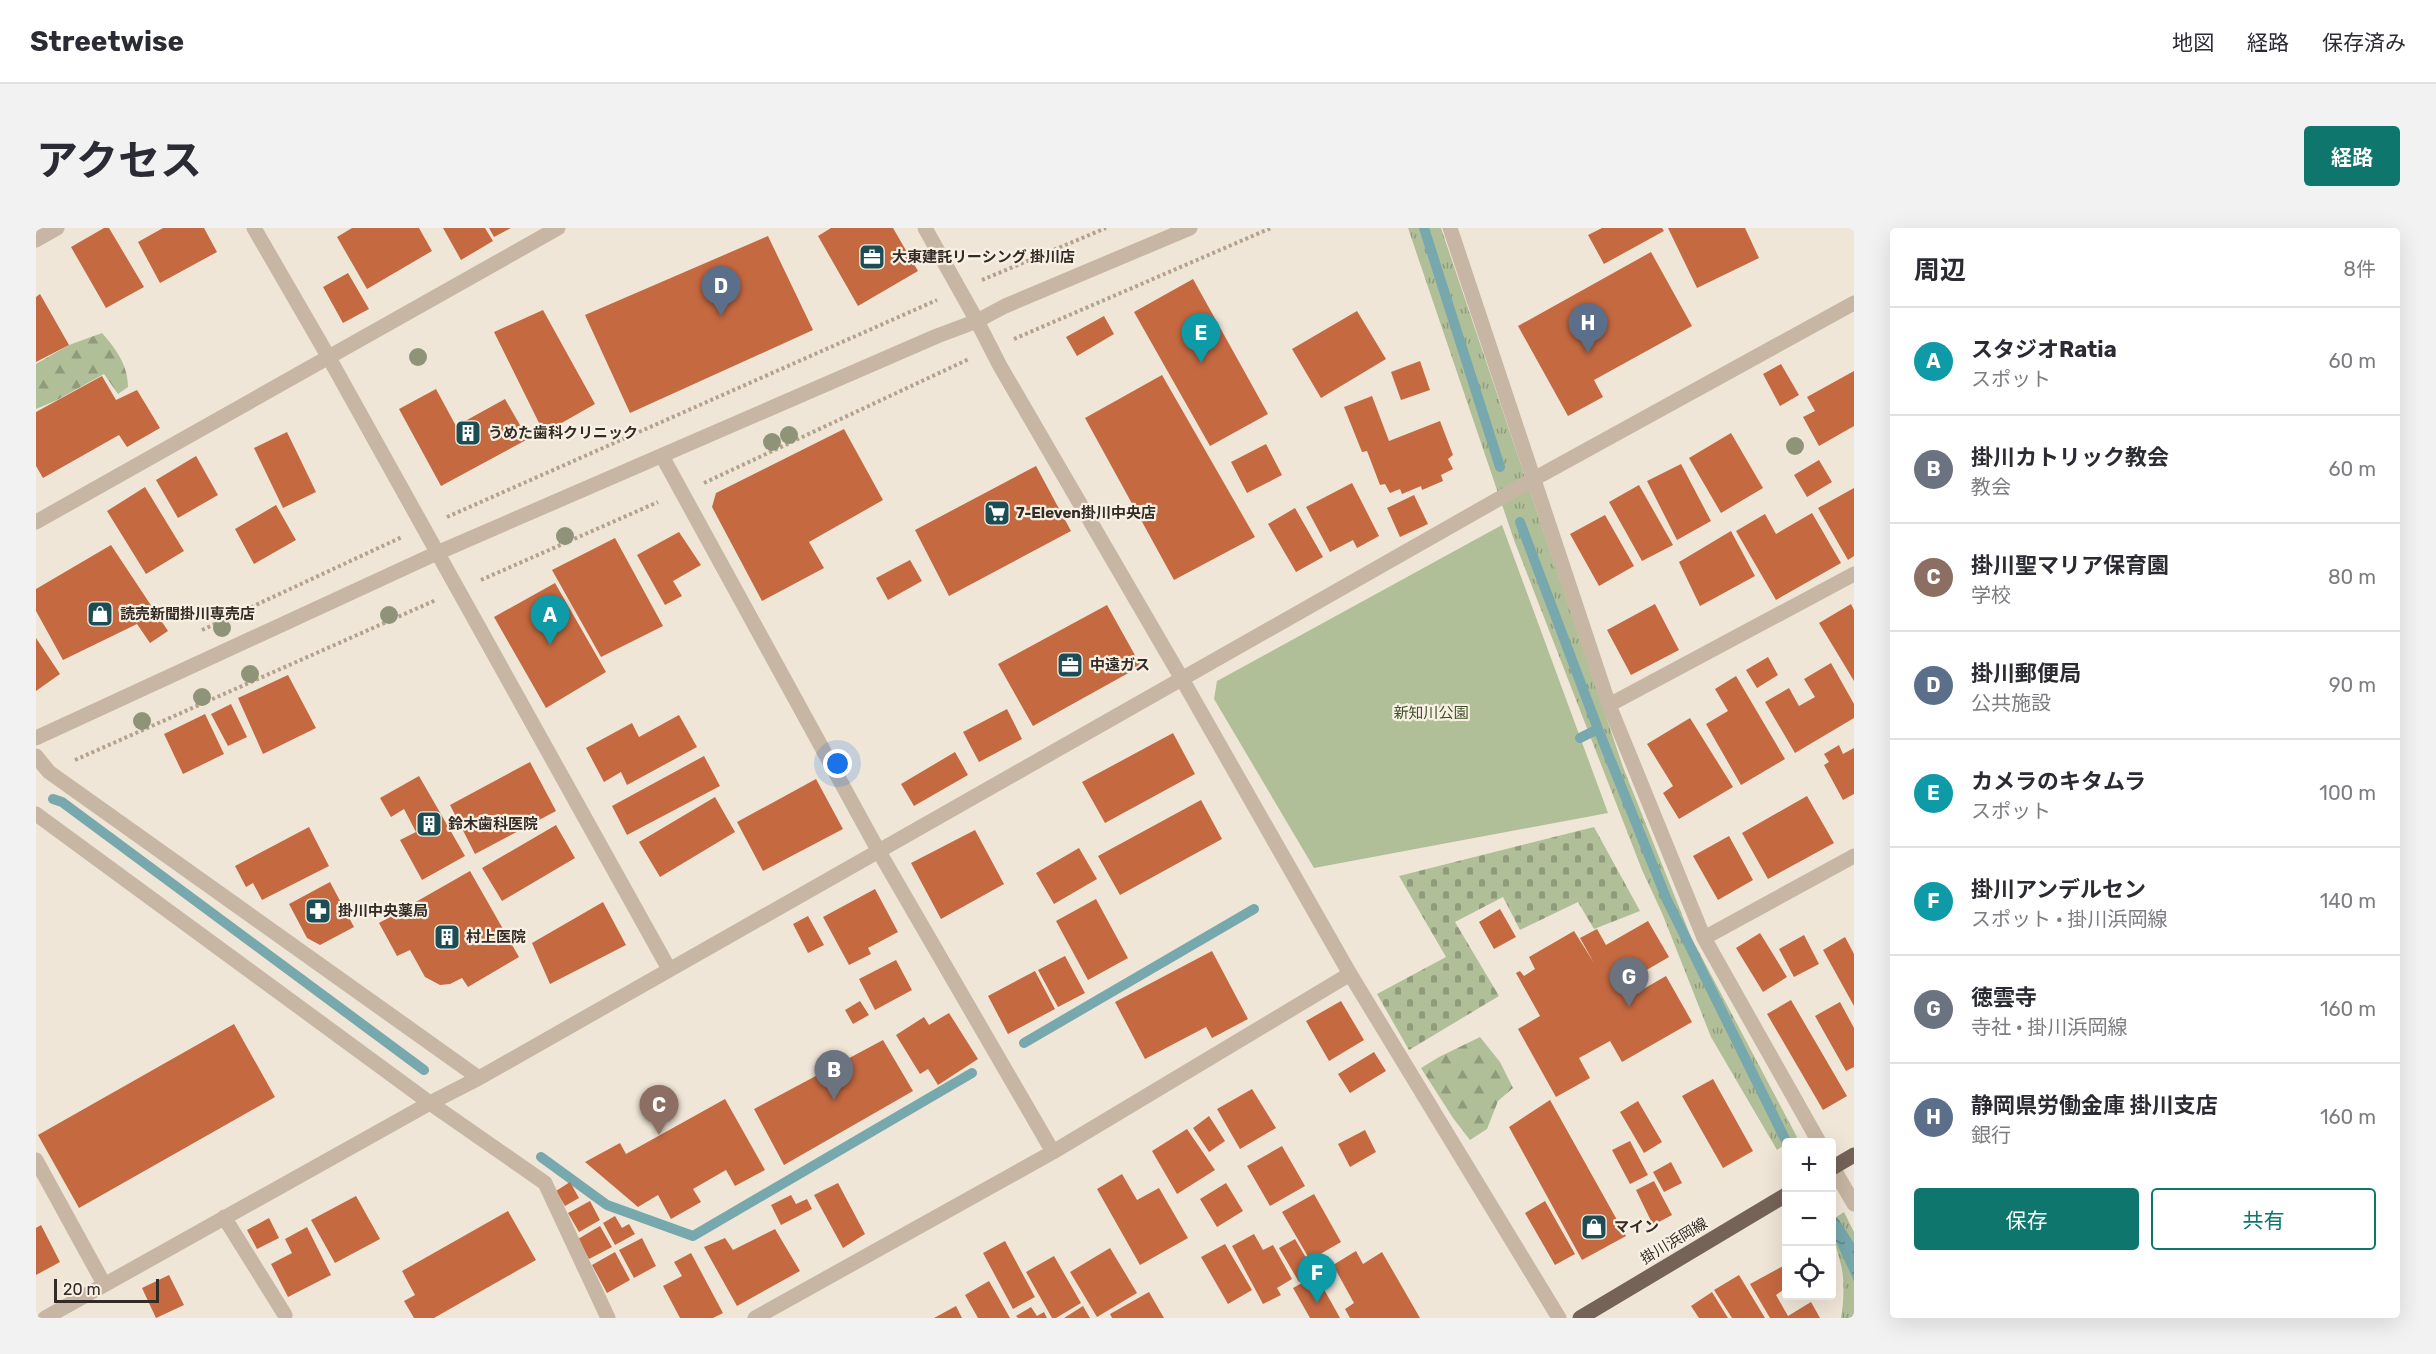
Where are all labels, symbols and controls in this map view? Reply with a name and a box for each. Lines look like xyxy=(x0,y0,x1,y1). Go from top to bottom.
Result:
text: Streetwise xyxy=(30,25,184,58)
text: 地図 xyxy=(2172,30,2214,55)
text: 経路 xyxy=(2247,30,2289,55)
text: 保存済み xyxy=(2322,30,2406,55)
button: 経路 xyxy=(2304,126,2400,186)
text: アクセス xyxy=(36,136,202,186)
office icon: 大東建託リーシング 掛川店 xyxy=(857,242,887,272)
place label: 大東建託リーシング 掛川店 xyxy=(892,248,1075,266)
text: 周辺 xyxy=(1914,255,1966,286)
text: 8件 xyxy=(2343,257,2376,281)
pin: D xyxy=(702,266,740,316)
pin: H xyxy=(1568,304,1608,353)
pin: E xyxy=(1182,314,1220,363)
text: スタジオRatia xyxy=(1971,336,2117,363)
text: A xyxy=(1926,349,1941,373)
text: 60 m xyxy=(2329,349,2376,373)
text: スポット xyxy=(1971,367,2051,391)
building icon: うめた歯科クリニック xyxy=(453,418,483,448)
place label: うめた歯科クリニック xyxy=(488,424,638,442)
text: 掛川カトリック教会 xyxy=(1971,444,2169,471)
text: B xyxy=(1926,457,1941,481)
text: 60 m xyxy=(2329,457,2376,481)
text: 教会 xyxy=(1971,475,2011,499)
supermarket icon: 7-Eleven掛川中央店 xyxy=(982,498,1012,528)
place label: 7-Eleven掛川中央店 xyxy=(1016,504,1156,522)
text: 掛川聖マリア保育園 xyxy=(1971,552,2169,579)
text: C xyxy=(1926,565,1941,589)
text: 80 m xyxy=(2328,565,2376,589)
text: 学校 xyxy=(1971,583,2011,607)
pin: A xyxy=(530,596,570,645)
shop icon: 読売新聞掛川専売店 xyxy=(85,599,115,629)
place label: 読売新聞掛川専売店 xyxy=(120,605,255,623)
office icon: 中遠ガス xyxy=(1055,650,1085,680)
place label: 中遠ガス xyxy=(1090,656,1150,674)
text: 掛川郵便局 xyxy=(1971,660,2081,687)
text: D xyxy=(1926,673,1941,697)
text: 90 m xyxy=(2329,673,2376,697)
text: 公共施設 xyxy=(1971,691,2051,715)
park label: 新知川公園 xyxy=(1393,704,1469,722)
your location xyxy=(823,749,852,778)
text: カメラのキタムラ xyxy=(1971,768,2146,795)
text: E xyxy=(1927,781,1940,805)
text: 100 m xyxy=(2319,781,2376,805)
text: スポット xyxy=(1971,799,2051,823)
building icon: 鈴木歯科医院 xyxy=(414,809,444,839)
place label: 鈴木歯科医院 xyxy=(448,815,538,833)
text: 掛川アンデルセン xyxy=(1971,876,2146,903)
text: F xyxy=(1927,889,1940,913)
text: 140 m xyxy=(2320,889,2376,913)
pharmacy icon: 掛川中央薬局 xyxy=(303,896,333,926)
place label: 掛川中央薬局 xyxy=(338,902,428,920)
text: スポット · 掛川浜岡線 xyxy=(1971,907,2167,931)
building icon: 村上医院 xyxy=(432,922,462,952)
place label: 村上医院 xyxy=(466,928,526,946)
pin: G xyxy=(1610,958,1648,1007)
text: 徳雲寺 xyxy=(1971,984,2037,1011)
text: G xyxy=(1926,997,1941,1021)
text: 160 m xyxy=(2320,997,2376,1021)
text: 寺社 · 掛川浜岡線 xyxy=(1971,1015,2127,1039)
pin: B xyxy=(814,1050,854,1100)
pin: C xyxy=(640,1086,678,1135)
text: 静岡県労働金庫 掛川支店 xyxy=(1971,1092,2218,1119)
text: H xyxy=(1926,1105,1941,1129)
text: 160 m xyxy=(2320,1105,2376,1129)
text: 銀行 xyxy=(1971,1123,2011,1147)
map controls xyxy=(1782,1138,1836,1300)
button: + xyxy=(1782,1138,1836,1192)
button: 保存 xyxy=(1914,1188,2139,1250)
button: 共有 xyxy=(2151,1188,2376,1250)
button: − xyxy=(1782,1192,1836,1246)
shop icon: マイン xyxy=(1579,1212,1609,1242)
street label: 掛川浜岡線 xyxy=(1637,1214,1711,1268)
place label: マイン xyxy=(1614,1218,1659,1236)
button: locate xyxy=(1782,1246,1836,1300)
pin: F xyxy=(1298,1254,1336,1303)
scale bar xyxy=(54,1276,159,1304)
text: 20 m xyxy=(63,1280,101,1299)

